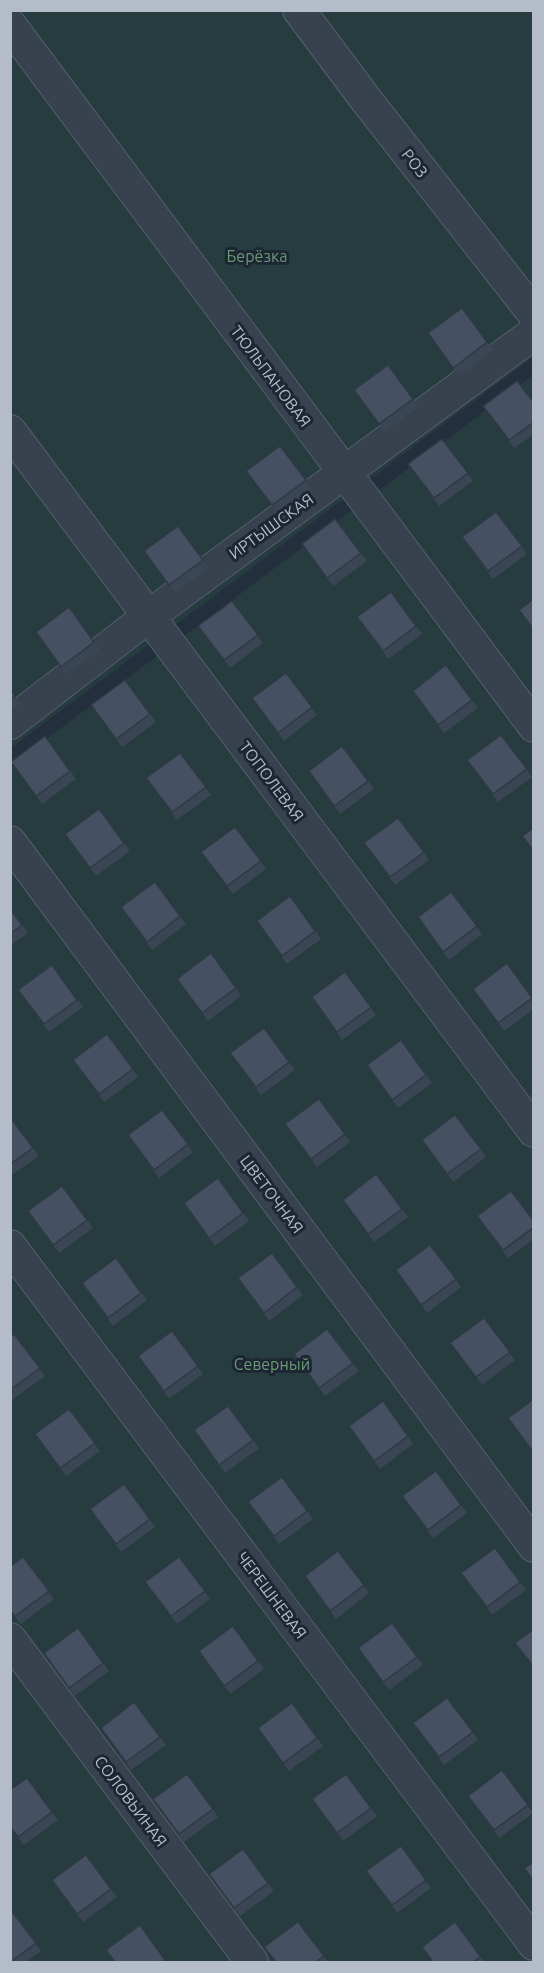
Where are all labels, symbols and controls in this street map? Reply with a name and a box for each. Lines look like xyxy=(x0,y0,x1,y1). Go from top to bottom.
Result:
street label: РОЗ xyxy=(398,145,432,181)
park label: Берёзка xyxy=(227,247,288,265)
street label: ТЮЛЬПАНОВАЯ xyxy=(227,322,315,430)
street label: ИРТЫШСКАЯ xyxy=(226,490,316,562)
street label: ТОПОЛЕВАЯ xyxy=(236,738,308,824)
street label: ЦВЕТОЧНАЯ xyxy=(237,1151,307,1237)
park label: Северный xyxy=(234,1355,310,1373)
street label: ЧЕРЕШНЕВАЯ xyxy=(234,1548,310,1642)
street label: СОЛОВЬИНАЯ xyxy=(91,1752,171,1850)

